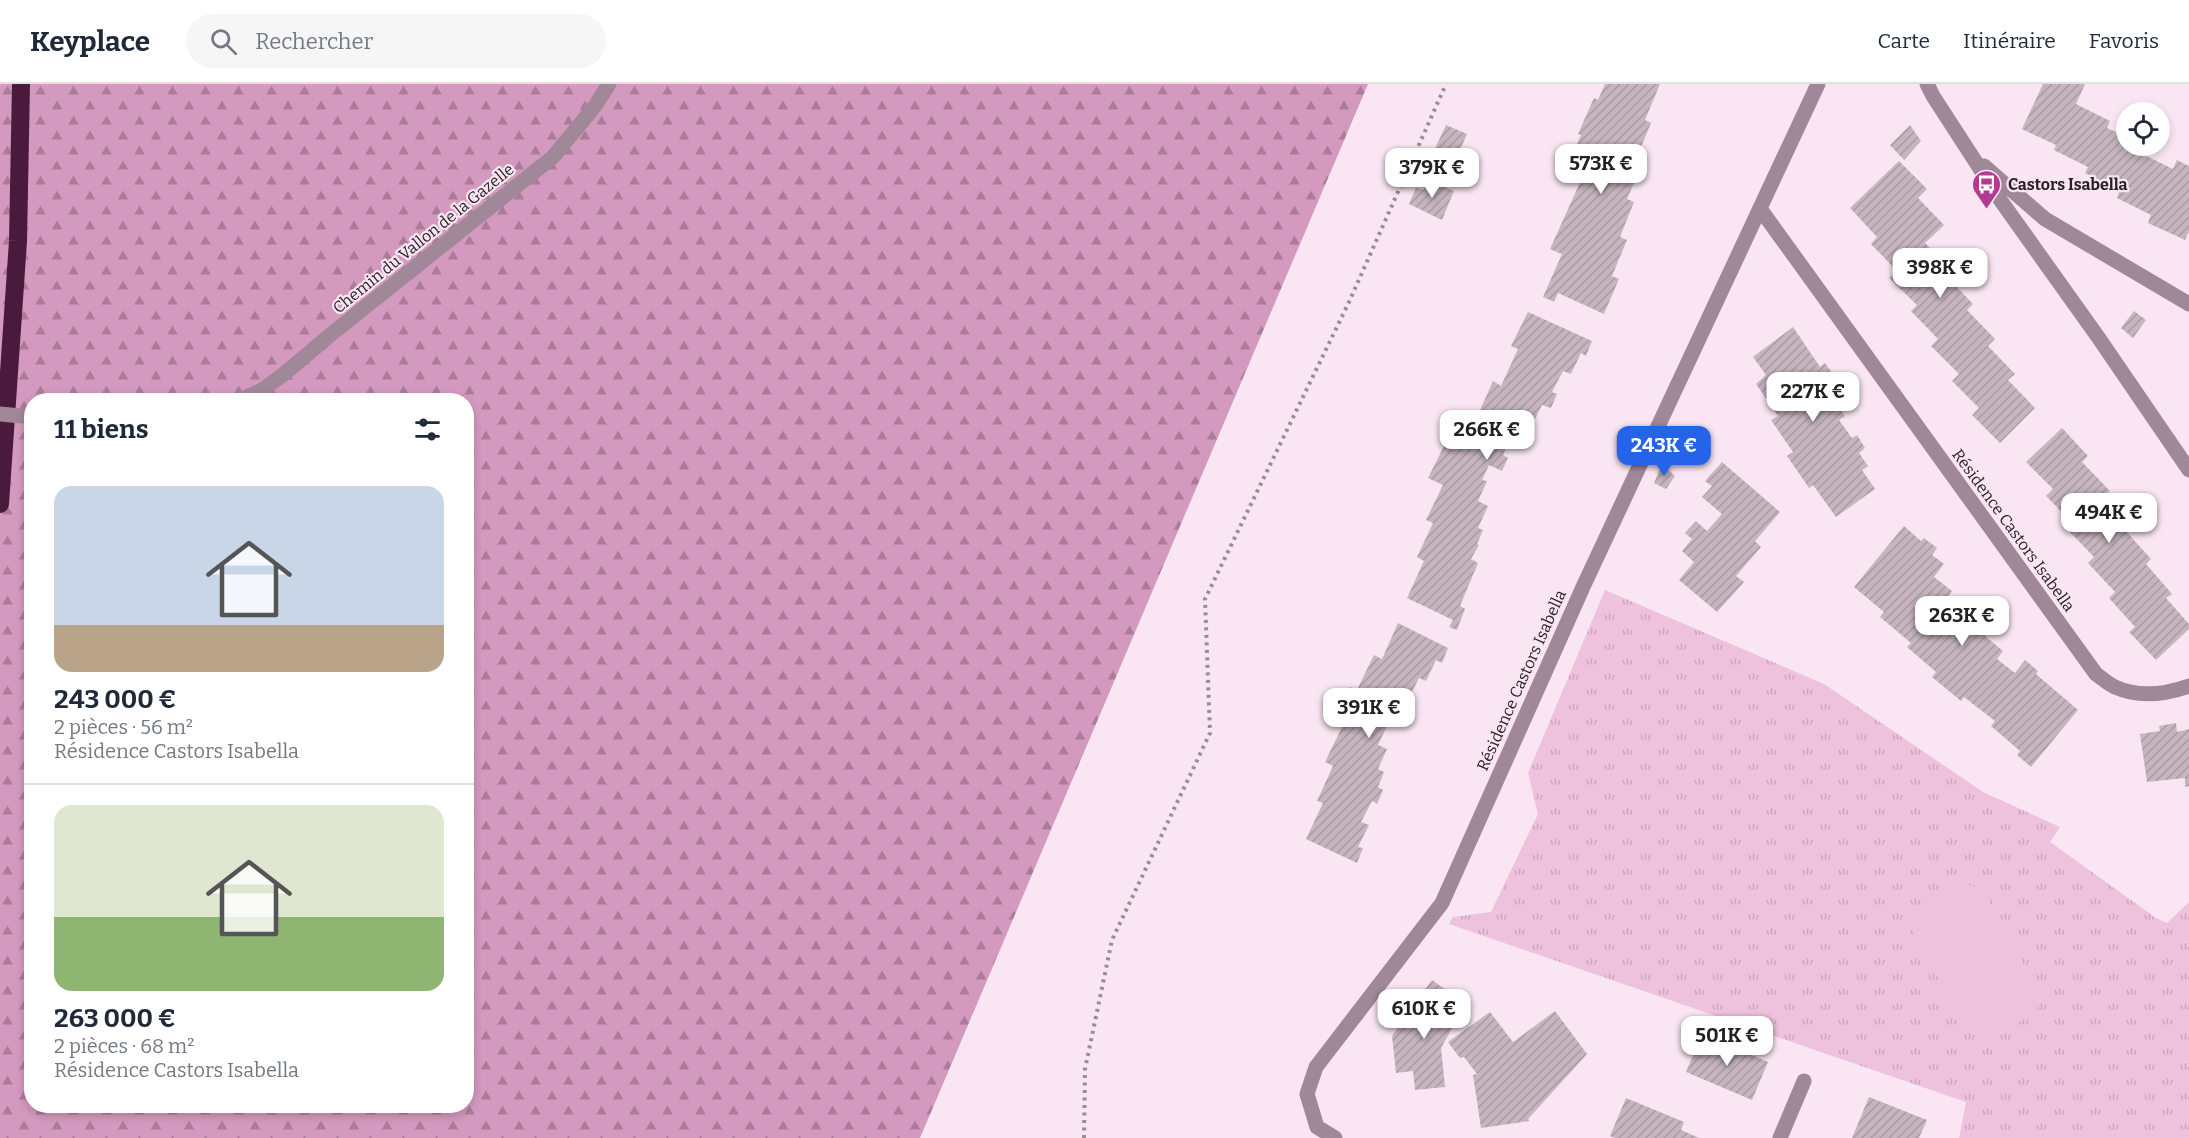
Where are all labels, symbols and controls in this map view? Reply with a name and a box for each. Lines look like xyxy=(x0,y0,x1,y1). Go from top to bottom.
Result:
search box xyxy=(186,14,606,68)
text: Keyplace xyxy=(30,25,150,58)
icon: search xyxy=(207,25,240,58)
text: Rechercher xyxy=(255,28,373,55)
text: Carte xyxy=(1877,28,1930,54)
text: Itinéraire xyxy=(1963,28,2056,54)
text: Favoris xyxy=(2089,28,2159,54)
map controls xyxy=(2116,102,2170,156)
button: locate xyxy=(2116,102,2170,156)
pin: 573K € xyxy=(1552,144,1650,195)
pin: 379K € xyxy=(1383,148,1481,199)
text: 573K € xyxy=(1569,151,1633,175)
text: 379K € xyxy=(1399,155,1465,179)
street label: Chemin du Vallon de la Gazelle xyxy=(329,159,518,317)
bus stop icon: Castors Isabella xyxy=(1971,168,2003,210)
place label: Castors Isabella xyxy=(2008,175,2128,194)
pin: 398K € xyxy=(1891,248,1989,299)
text: 398K € xyxy=(1907,255,1973,279)
pin: 227K € xyxy=(1764,372,1862,423)
text: 227K € xyxy=(1780,379,1846,403)
pin: 266K € xyxy=(1438,410,1536,461)
icon: filters xyxy=(411,413,444,446)
text: 11 biens xyxy=(54,414,149,445)
text: 266K € xyxy=(1454,417,1520,441)
pin: 243K € xyxy=(1615,426,1713,477)
text: 243K € xyxy=(1631,433,1697,457)
street label: Résidence Castors Isabella xyxy=(1948,445,2079,615)
pin: 494K € xyxy=(2060,493,2158,544)
text: 494K € xyxy=(2075,500,2143,524)
icon: home xyxy=(195,525,303,633)
street label: Résidence Castors Isabella xyxy=(1473,587,1570,774)
pin: 263K € xyxy=(1913,596,2011,647)
text: 263K € xyxy=(1929,603,1995,627)
text: 243 000 € xyxy=(54,684,176,715)
pin: 391K € xyxy=(1320,688,1418,739)
text: 391K € xyxy=(1337,695,1401,719)
text: 2 pièces · 56 m² xyxy=(54,715,193,739)
text: Résidence Castors Isabella xyxy=(54,739,299,763)
icon: home xyxy=(195,844,303,952)
pin: 610K € xyxy=(1375,989,1473,1040)
text: 610K € xyxy=(1392,996,1456,1020)
text: 263 000 € xyxy=(54,1003,176,1034)
pin: 501K € xyxy=(1678,1016,1776,1067)
text: 501K € xyxy=(1695,1023,1759,1047)
text: 2 pièces · 68 m² xyxy=(54,1034,194,1058)
text: Résidence Castors Isabella xyxy=(54,1058,299,1082)

